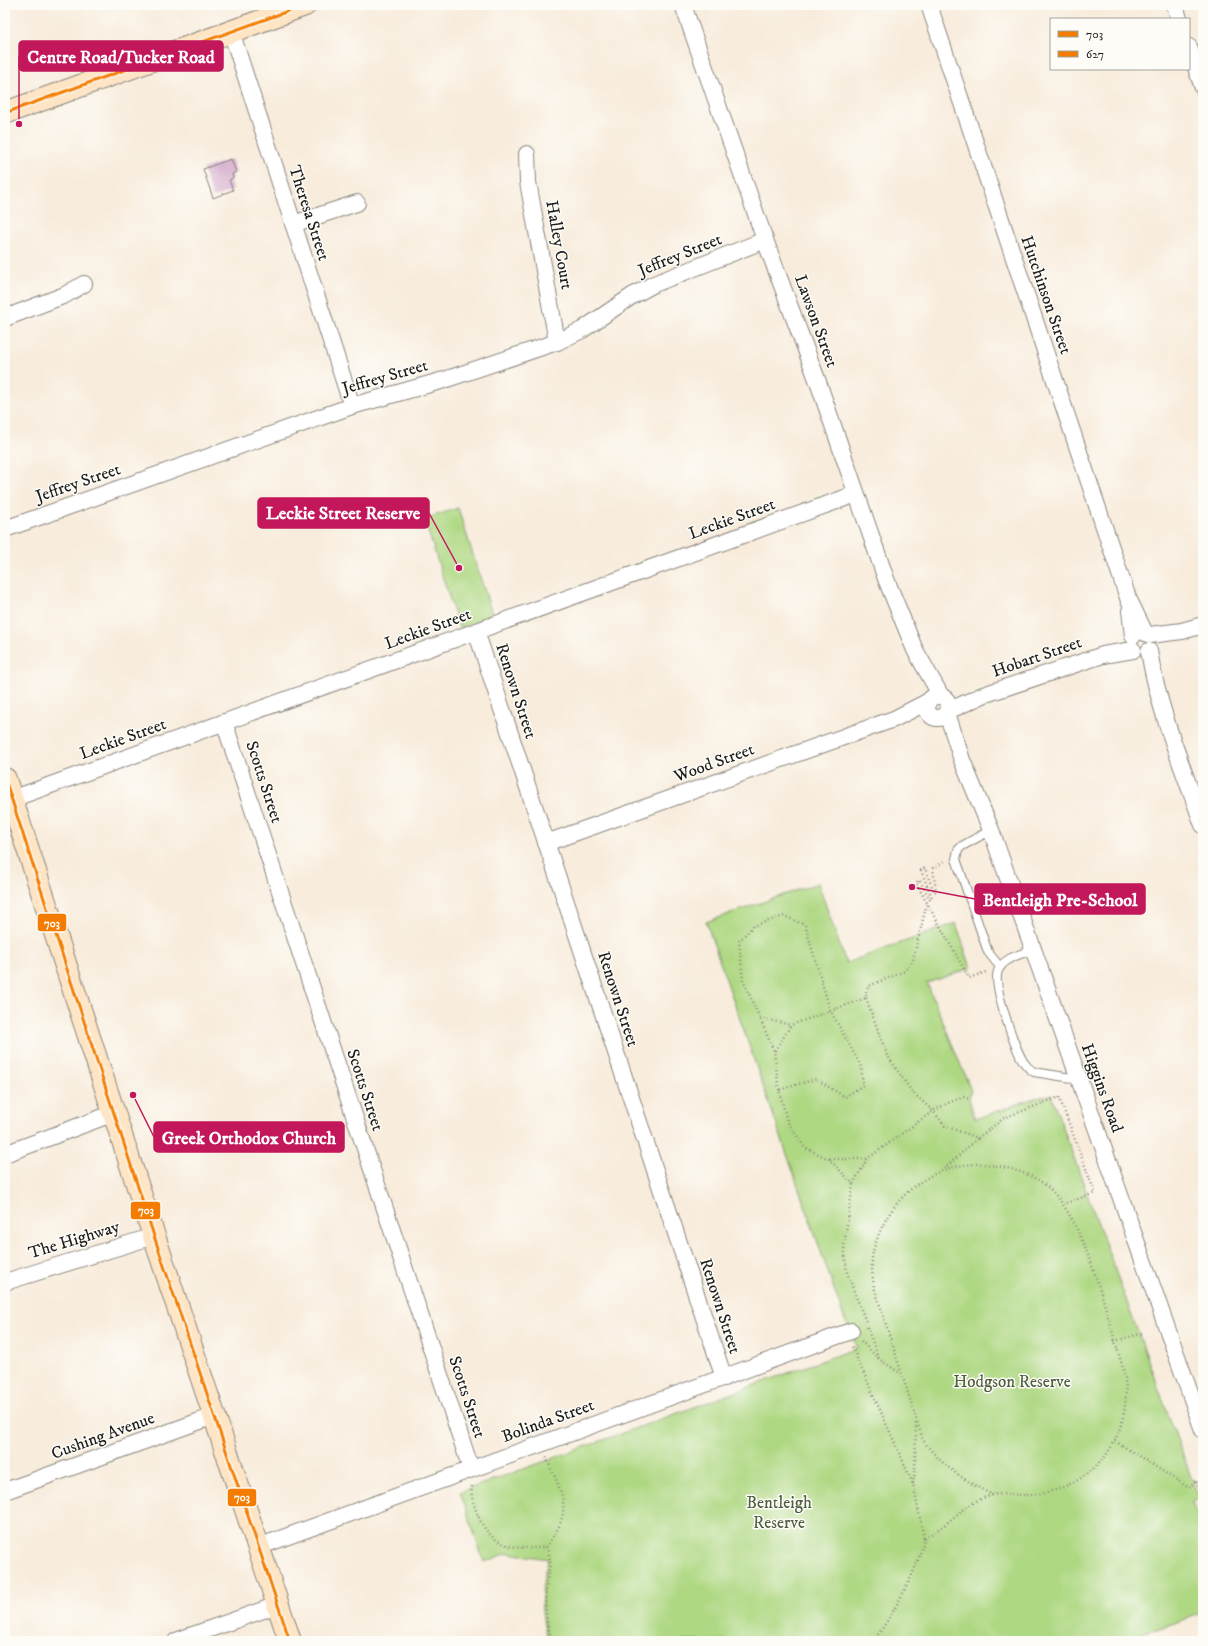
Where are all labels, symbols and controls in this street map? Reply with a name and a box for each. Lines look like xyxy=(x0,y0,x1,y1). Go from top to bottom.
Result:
legend xyxy=(1050,18,1190,70)
text: 703 xyxy=(1086,27,1103,42)
callout: Centre Road/Tucker Road xyxy=(19,41,223,71)
text: Centre Road/Tucker Road xyxy=(27,47,216,69)
text: 627 xyxy=(1086,47,1104,62)
street label: Theresa Street xyxy=(283,163,335,264)
street label: Halley Court xyxy=(540,199,578,292)
street label: Jeffrey Street xyxy=(633,228,726,282)
street label: Hutchinson Street xyxy=(1015,233,1077,358)
street label: Lawson Street xyxy=(789,272,843,371)
street label: Jeffrey Street xyxy=(338,354,431,400)
street label: Jeffrey Street xyxy=(31,458,124,508)
street label: Leckie Street xyxy=(686,493,779,545)
callout: Leckie Street Reserve xyxy=(258,498,429,528)
text: Leckie Street Reserve xyxy=(266,503,421,525)
street label: Leckie Street xyxy=(382,603,475,655)
street label: Hobart Street xyxy=(989,631,1085,683)
street label: Renown Street xyxy=(490,641,542,742)
street label: Leckie Street xyxy=(77,713,170,765)
street label: Scotts Street xyxy=(240,738,288,826)
street label: Wood Street xyxy=(670,738,758,788)
callout: Bentleigh Pre-School xyxy=(975,884,1145,914)
text: Bentleigh Pre-School xyxy=(983,890,1138,912)
line badge: 703 xyxy=(37,913,67,932)
text: 703 xyxy=(44,917,60,931)
street label: Renown Street xyxy=(592,949,644,1050)
street label: Higgins Road xyxy=(1076,1041,1128,1136)
street label: Scotts Street xyxy=(341,1046,389,1134)
callout: Greek Orthodox Church xyxy=(154,1122,344,1152)
text: Greek Orthodox Church xyxy=(162,1128,337,1150)
line badge: 703 xyxy=(130,1201,161,1220)
text: 703 xyxy=(138,1204,154,1218)
street label: The Highway xyxy=(26,1215,123,1264)
street label: Renown Street xyxy=(694,1256,746,1357)
street label: Scotts Street xyxy=(443,1353,491,1441)
park label: Hodgson Reserve xyxy=(953,1371,1071,1393)
street label: Bolinda Street xyxy=(499,1394,598,1448)
street label: Cushing Avenue xyxy=(48,1407,158,1465)
line badge: 703 xyxy=(227,1488,257,1507)
text: 703 xyxy=(234,1491,250,1505)
park label: Bentleigh Reserve xyxy=(746,1492,812,1534)

